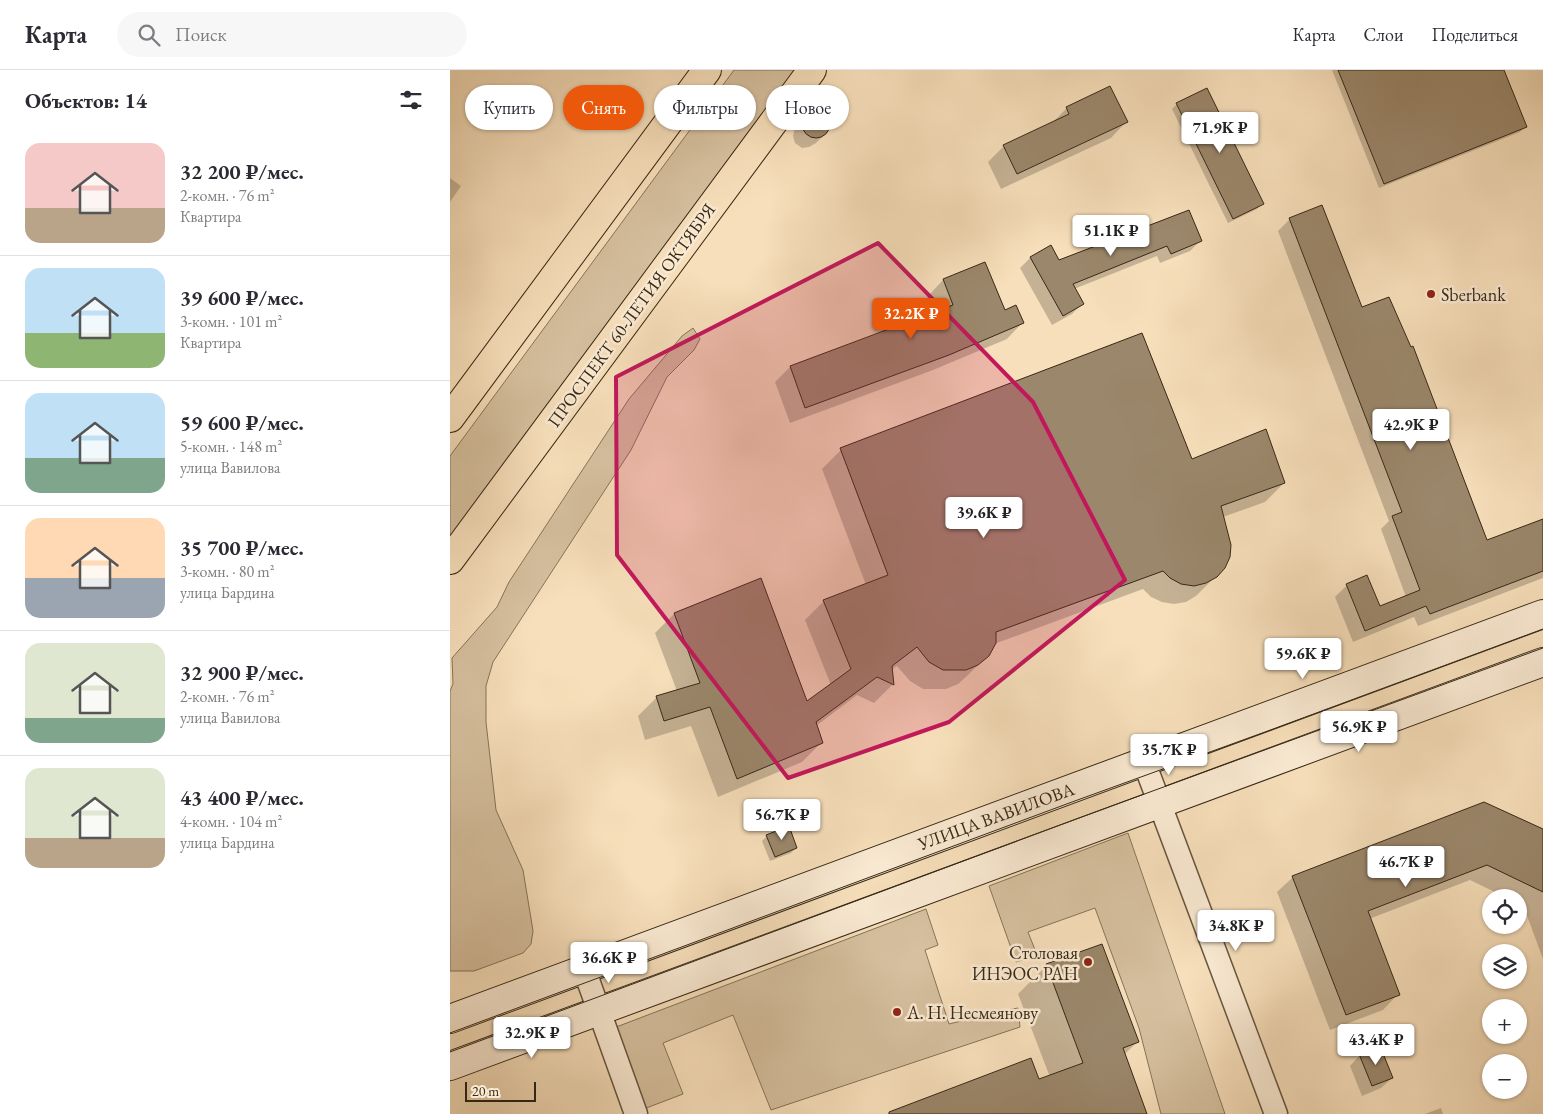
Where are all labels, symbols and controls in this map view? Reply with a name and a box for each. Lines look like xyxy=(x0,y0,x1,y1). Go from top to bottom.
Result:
search box xyxy=(117,12,467,57)
text: Карта xyxy=(25,19,87,50)
icon: search xyxy=(135,21,163,49)
text: Поиск xyxy=(175,22,227,47)
text: Карта xyxy=(1293,23,1336,46)
text: Слои xyxy=(1364,23,1403,46)
text: Поделиться xyxy=(1431,23,1518,46)
chip: Купить xyxy=(465,85,553,130)
chip: Снять xyxy=(563,85,644,130)
chip: Фильтры xyxy=(654,85,756,130)
chip: Новое xyxy=(766,85,849,130)
icon: filters xyxy=(397,86,425,114)
text: Объектов: 14 xyxy=(25,87,147,114)
pin: 71.9K ₽ xyxy=(1174,112,1266,154)
text: 71.9K ₽ xyxy=(1192,117,1248,138)
text: 32 200 ₽/мес. xyxy=(180,158,304,185)
icon: home xyxy=(65,163,125,223)
text: 2-комн. · 76 m² xyxy=(180,185,275,206)
street label: ПРОСПЕКТ 60-ЛЕТИЯ ОКТЯБРЯ xyxy=(542,198,720,432)
text: Квартира xyxy=(180,206,241,227)
pin: 51.1K ₽ xyxy=(1065,214,1157,257)
text: 51.1K ₽ xyxy=(1083,220,1139,241)
place label: Sberbank xyxy=(1441,283,1506,306)
text: 39 600 ₽/мес. xyxy=(180,284,304,311)
icon: home xyxy=(65,288,125,348)
marker: Sberbank xyxy=(1425,288,1437,300)
pin: 32.2K ₽ xyxy=(865,298,957,340)
text: 32.2K ₽ xyxy=(883,303,939,324)
text: 3-комн. · 101 m² xyxy=(180,311,282,332)
text: Квартира xyxy=(180,332,241,353)
pin: 42.9K ₽ xyxy=(1365,408,1457,451)
text: 59 600 ₽/мес. xyxy=(180,409,304,436)
icon: home xyxy=(65,413,125,473)
text: 42.9K ₽ xyxy=(1383,414,1439,435)
text: 5-комн. · 148 m² xyxy=(180,436,282,457)
text: улица Вавилова xyxy=(180,457,280,478)
pin: 39.6K ₽ xyxy=(938,496,1030,539)
text: 39.6K ₽ xyxy=(956,502,1012,523)
text: 35 700 ₽/мес. xyxy=(180,534,304,561)
icon: home xyxy=(65,538,125,598)
text: 3-комн. · 80 m² xyxy=(180,561,275,582)
text: улица Бардина xyxy=(180,582,275,603)
pin: 59.6K ₽ xyxy=(1257,638,1349,680)
text: 59.6K ₽ xyxy=(1275,643,1331,664)
text: 32 900 ₽/мес. xyxy=(180,659,304,686)
icon: home xyxy=(65,663,125,723)
text: 2-комн. · 76 m² xyxy=(180,686,275,707)
text: улица Вавилова xyxy=(180,707,280,728)
pin: 56.9K ₽ xyxy=(1313,710,1405,753)
text: 56.9K ₽ xyxy=(1331,716,1387,737)
pin: 35.7K ₽ xyxy=(1123,734,1215,776)
text: 35.7K ₽ xyxy=(1141,739,1197,760)
street label: УЛИЦА ВАВИЛОВА xyxy=(914,777,1078,855)
text: 43 400 ₽/мес. xyxy=(180,784,304,811)
icon: home xyxy=(65,788,125,848)
pin: 56.7K ₽ xyxy=(736,798,828,841)
text: 56.7K ₽ xyxy=(754,804,810,825)
text: 4-комн. · 104 m² xyxy=(180,811,282,832)
text: улица Бардина xyxy=(180,832,275,853)
pin: 46.7K ₽ xyxy=(1360,846,1452,888)
text: 46.7K ₽ xyxy=(1378,851,1434,872)
map controls xyxy=(1482,889,1527,1099)
button: locate xyxy=(1482,889,1527,934)
pin: 34.8K ₽ xyxy=(1190,910,1282,952)
text: 34.8K ₽ xyxy=(1208,915,1264,936)
place label: Столовая ИНЭОС РАН xyxy=(972,941,1078,985)
pin: 36.6K ₽ xyxy=(563,942,655,984)
button: layers xyxy=(1482,944,1527,989)
text: 36.6K ₽ xyxy=(581,947,637,968)
marker: Столовая ИНЭОС РАН xyxy=(1082,956,1094,968)
button: + xyxy=(1482,999,1527,1044)
place label: А. Н. Несмеянову xyxy=(906,1001,1038,1024)
marker: А. Н. Несмеянову xyxy=(891,1006,903,1018)
pin: 32.9K ₽ xyxy=(486,1016,578,1059)
text: 32.9K ₽ xyxy=(504,1022,560,1043)
pin: 43.4K ₽ xyxy=(1330,1024,1422,1066)
text: 43.4K ₽ xyxy=(1348,1029,1404,1050)
button: − xyxy=(1482,1054,1527,1099)
scale bar xyxy=(465,1079,536,1102)
text: 20 m xyxy=(472,1082,499,1100)

